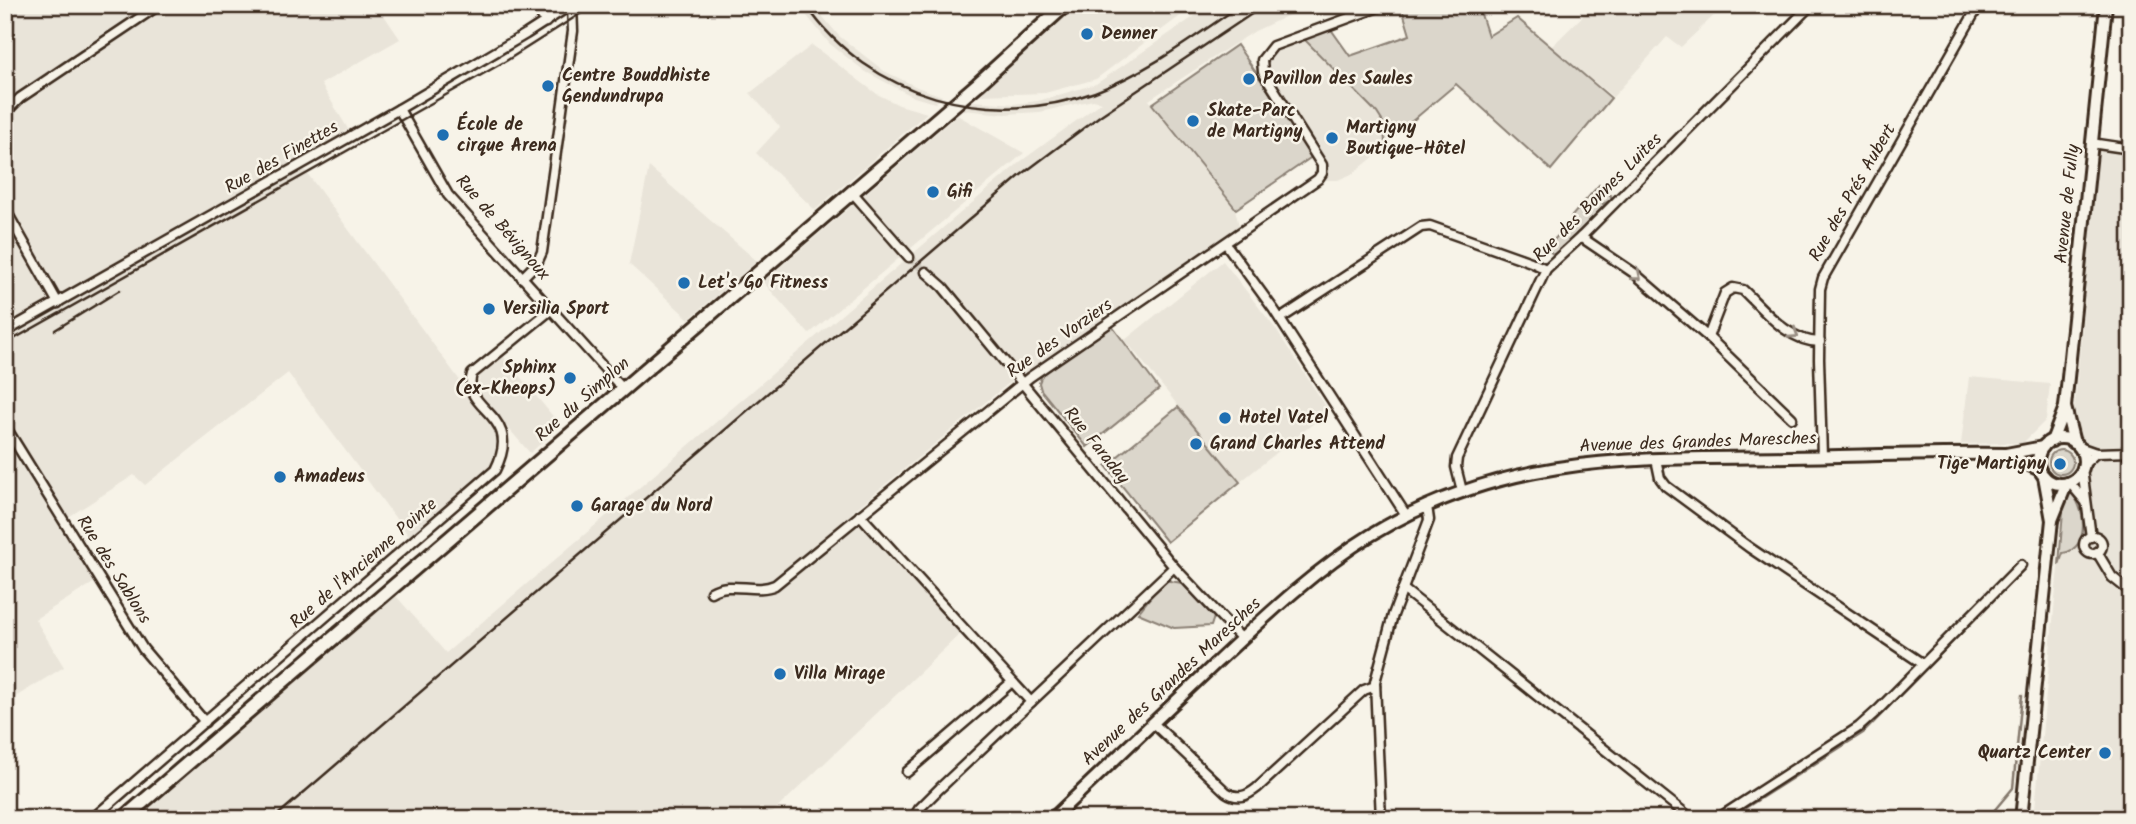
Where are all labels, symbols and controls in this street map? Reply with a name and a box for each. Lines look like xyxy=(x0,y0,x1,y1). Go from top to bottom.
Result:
place label: Denner xyxy=(1101,20,1158,49)
marker: Denner xyxy=(1079,26,1095,42)
place label: Centre Bouddhiste Gendundrupa xyxy=(562,62,710,112)
place label: Pavillon des Saules xyxy=(1263,65,1413,94)
marker: Pavillon des Saules xyxy=(1241,71,1257,87)
marker: Centre Bouddhiste Gendundrupa xyxy=(540,78,556,94)
place label: Skate-Parc de Martigny xyxy=(1207,97,1303,147)
place label: École de cirque Arena xyxy=(457,111,557,161)
street label: Rue des Finettes xyxy=(220,113,345,202)
marker: Skate-Parc de Martigny xyxy=(1185,113,1201,129)
place label: Martigny Boutique-Hôtel xyxy=(1346,114,1465,164)
street label: Rue des Prés Aubert xyxy=(1802,118,1905,267)
street label: Rue des Bonnes Luites xyxy=(1526,126,1670,270)
marker: École de cirque Arena xyxy=(435,127,451,143)
marker: Martigny Boutique-Hôtel xyxy=(1324,130,1340,146)
street label: Avenue de Fully xyxy=(2047,142,2089,265)
street label: Rue de Bévignoux xyxy=(448,168,557,288)
place label: Gifi xyxy=(947,178,972,207)
marker: Gifi xyxy=(925,184,941,200)
one-way arrow xyxy=(1630,268,1642,281)
place label: Let's Go Fitness xyxy=(698,269,829,298)
marker: Let's Go Fitness xyxy=(676,275,692,291)
street label: Rue des Vorziers xyxy=(1001,291,1119,386)
place label: Versilia Sport xyxy=(503,295,610,324)
marker: Versilia Sport xyxy=(481,301,497,317)
one-way arrow xyxy=(1786,326,1799,339)
street label: Rue du Simplon xyxy=(529,350,637,450)
place label: Sphinx (ex-Kheops) xyxy=(455,354,556,404)
marker: Sphinx (ex-Kheops) xyxy=(562,370,578,386)
street label: Rue Faraday xyxy=(1056,401,1137,492)
place label: Hotel Vatel xyxy=(1239,404,1328,433)
marker: Hotel Vatel xyxy=(1217,410,1233,426)
street label: Avenue des Grandes Maresches xyxy=(1579,424,1817,462)
place label: Grand Charles Attend xyxy=(1210,430,1385,459)
marker: Grand Charles Attend xyxy=(1188,436,1204,452)
place label: Tige Martigny xyxy=(1937,450,2047,479)
marker: Tige Martigny xyxy=(2052,456,2068,472)
place label: Amadeus xyxy=(294,463,365,492)
marker: Amadeus xyxy=(272,469,288,485)
street label: Rue de l'Ancienne Pointe xyxy=(283,491,445,637)
place label: Garage du Nord xyxy=(591,492,712,521)
marker: Garage du Nord xyxy=(569,498,585,514)
street label: Rue des Sablons xyxy=(68,510,158,630)
street label: Avenue des Grandes Maresches xyxy=(1075,590,1269,773)
place label: Villa Mirage xyxy=(794,660,886,689)
marker: Villa Mirage xyxy=(772,666,788,682)
place label: Quartz Center xyxy=(1978,739,2092,768)
marker: Quartz Center xyxy=(2097,745,2113,761)

